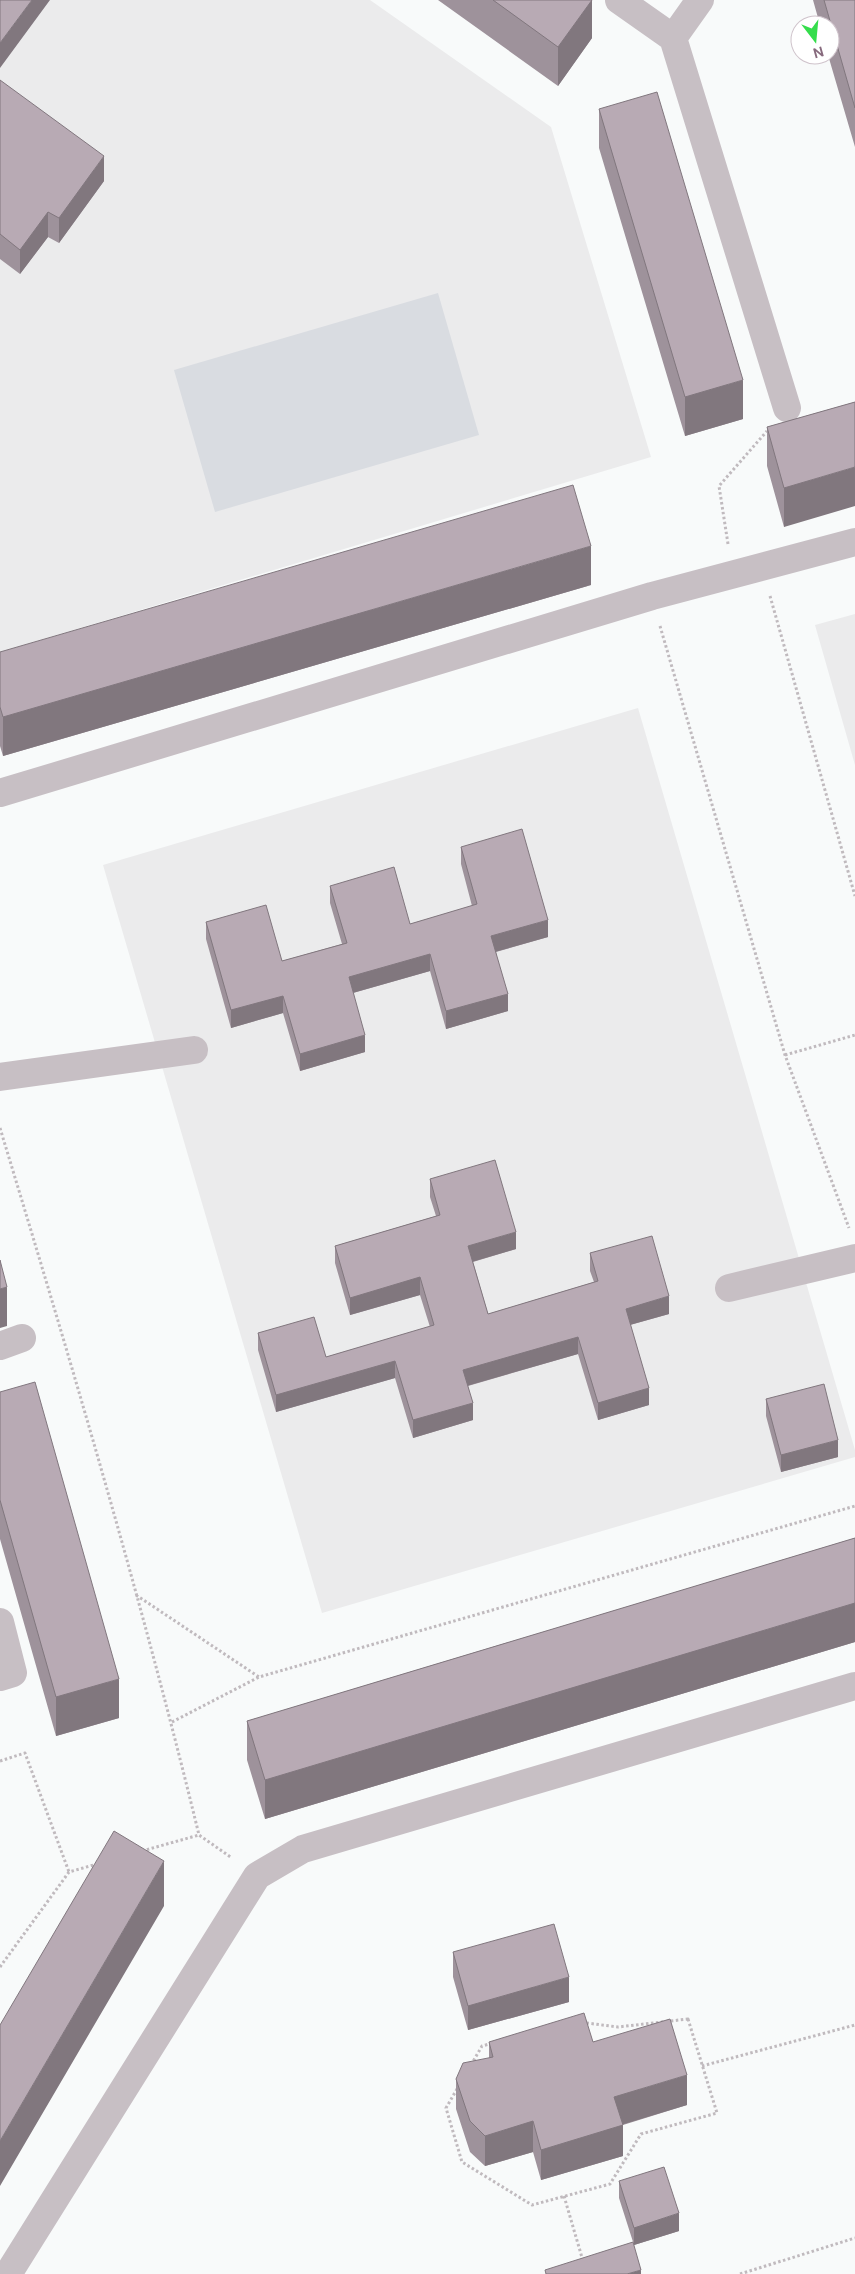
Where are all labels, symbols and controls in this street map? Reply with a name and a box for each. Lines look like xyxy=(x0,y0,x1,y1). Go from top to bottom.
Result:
north arrow xyxy=(790,15,840,65)
text: N xyxy=(811,42,826,63)

